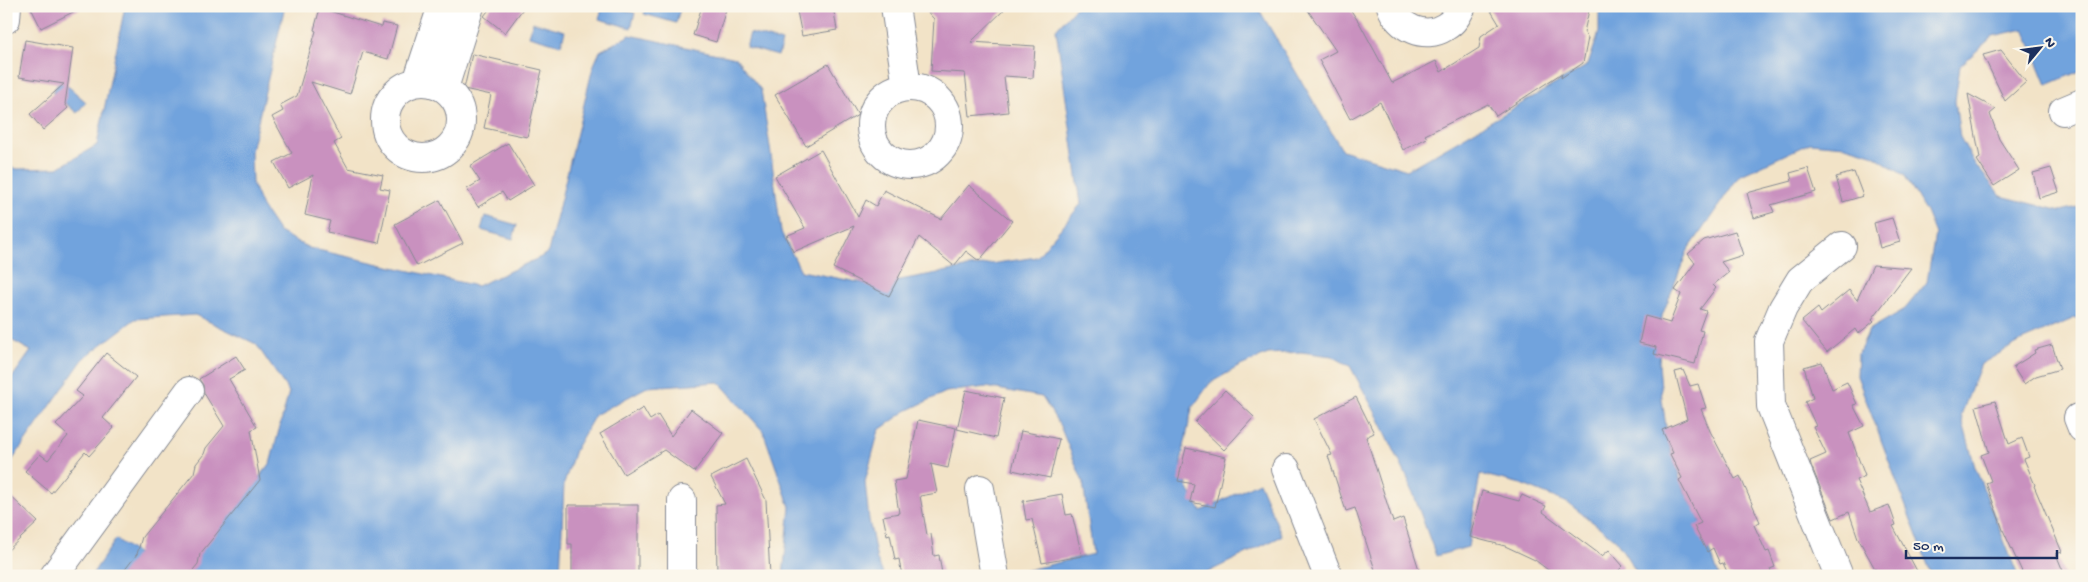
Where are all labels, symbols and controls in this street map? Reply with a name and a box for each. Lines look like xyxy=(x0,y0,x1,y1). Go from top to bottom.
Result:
north arrow xyxy=(2016,22,2066,72)
text: N xyxy=(2040,35,2059,51)
scale bar xyxy=(1906,527,2057,559)
text: 50 m xyxy=(1913,538,1944,556)

